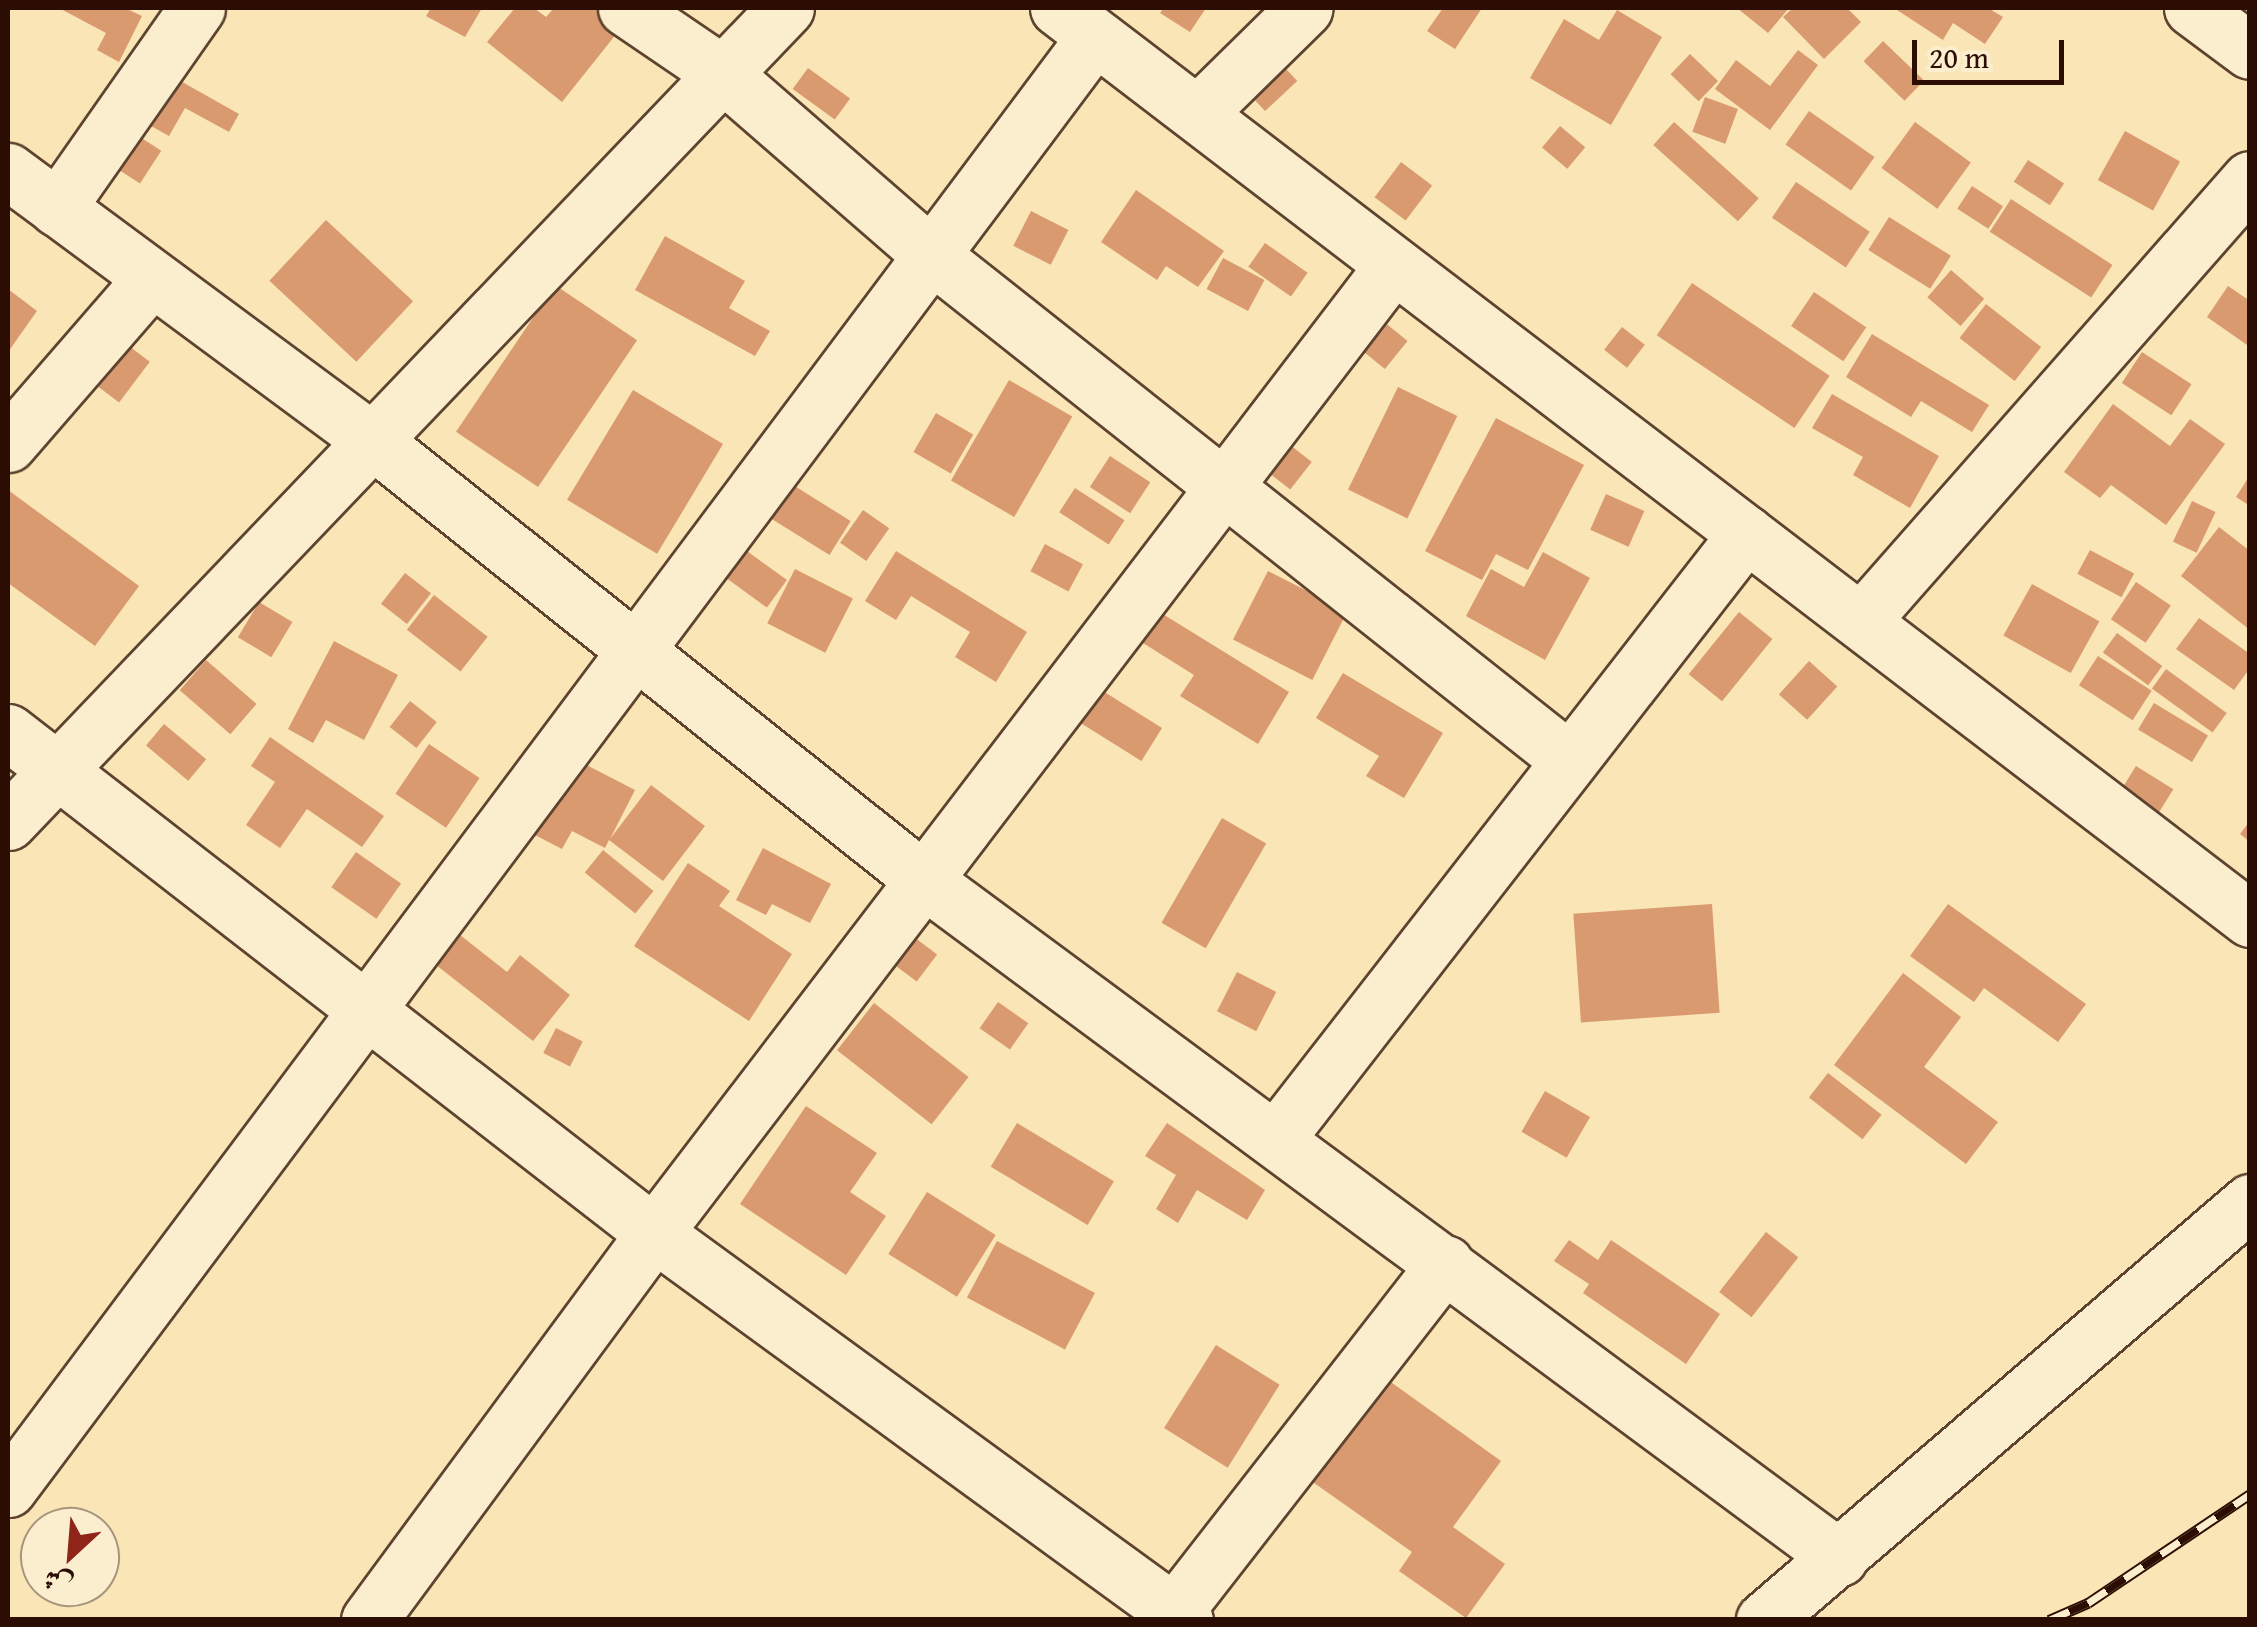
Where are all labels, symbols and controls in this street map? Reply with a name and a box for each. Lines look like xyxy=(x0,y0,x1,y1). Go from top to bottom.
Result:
scale bar xyxy=(1917,20,2070,82)
text: 20 m xyxy=(1929,35,1989,79)
north arrow xyxy=(20,1507,120,1607)
text: ش xyxy=(36,1558,79,1607)

